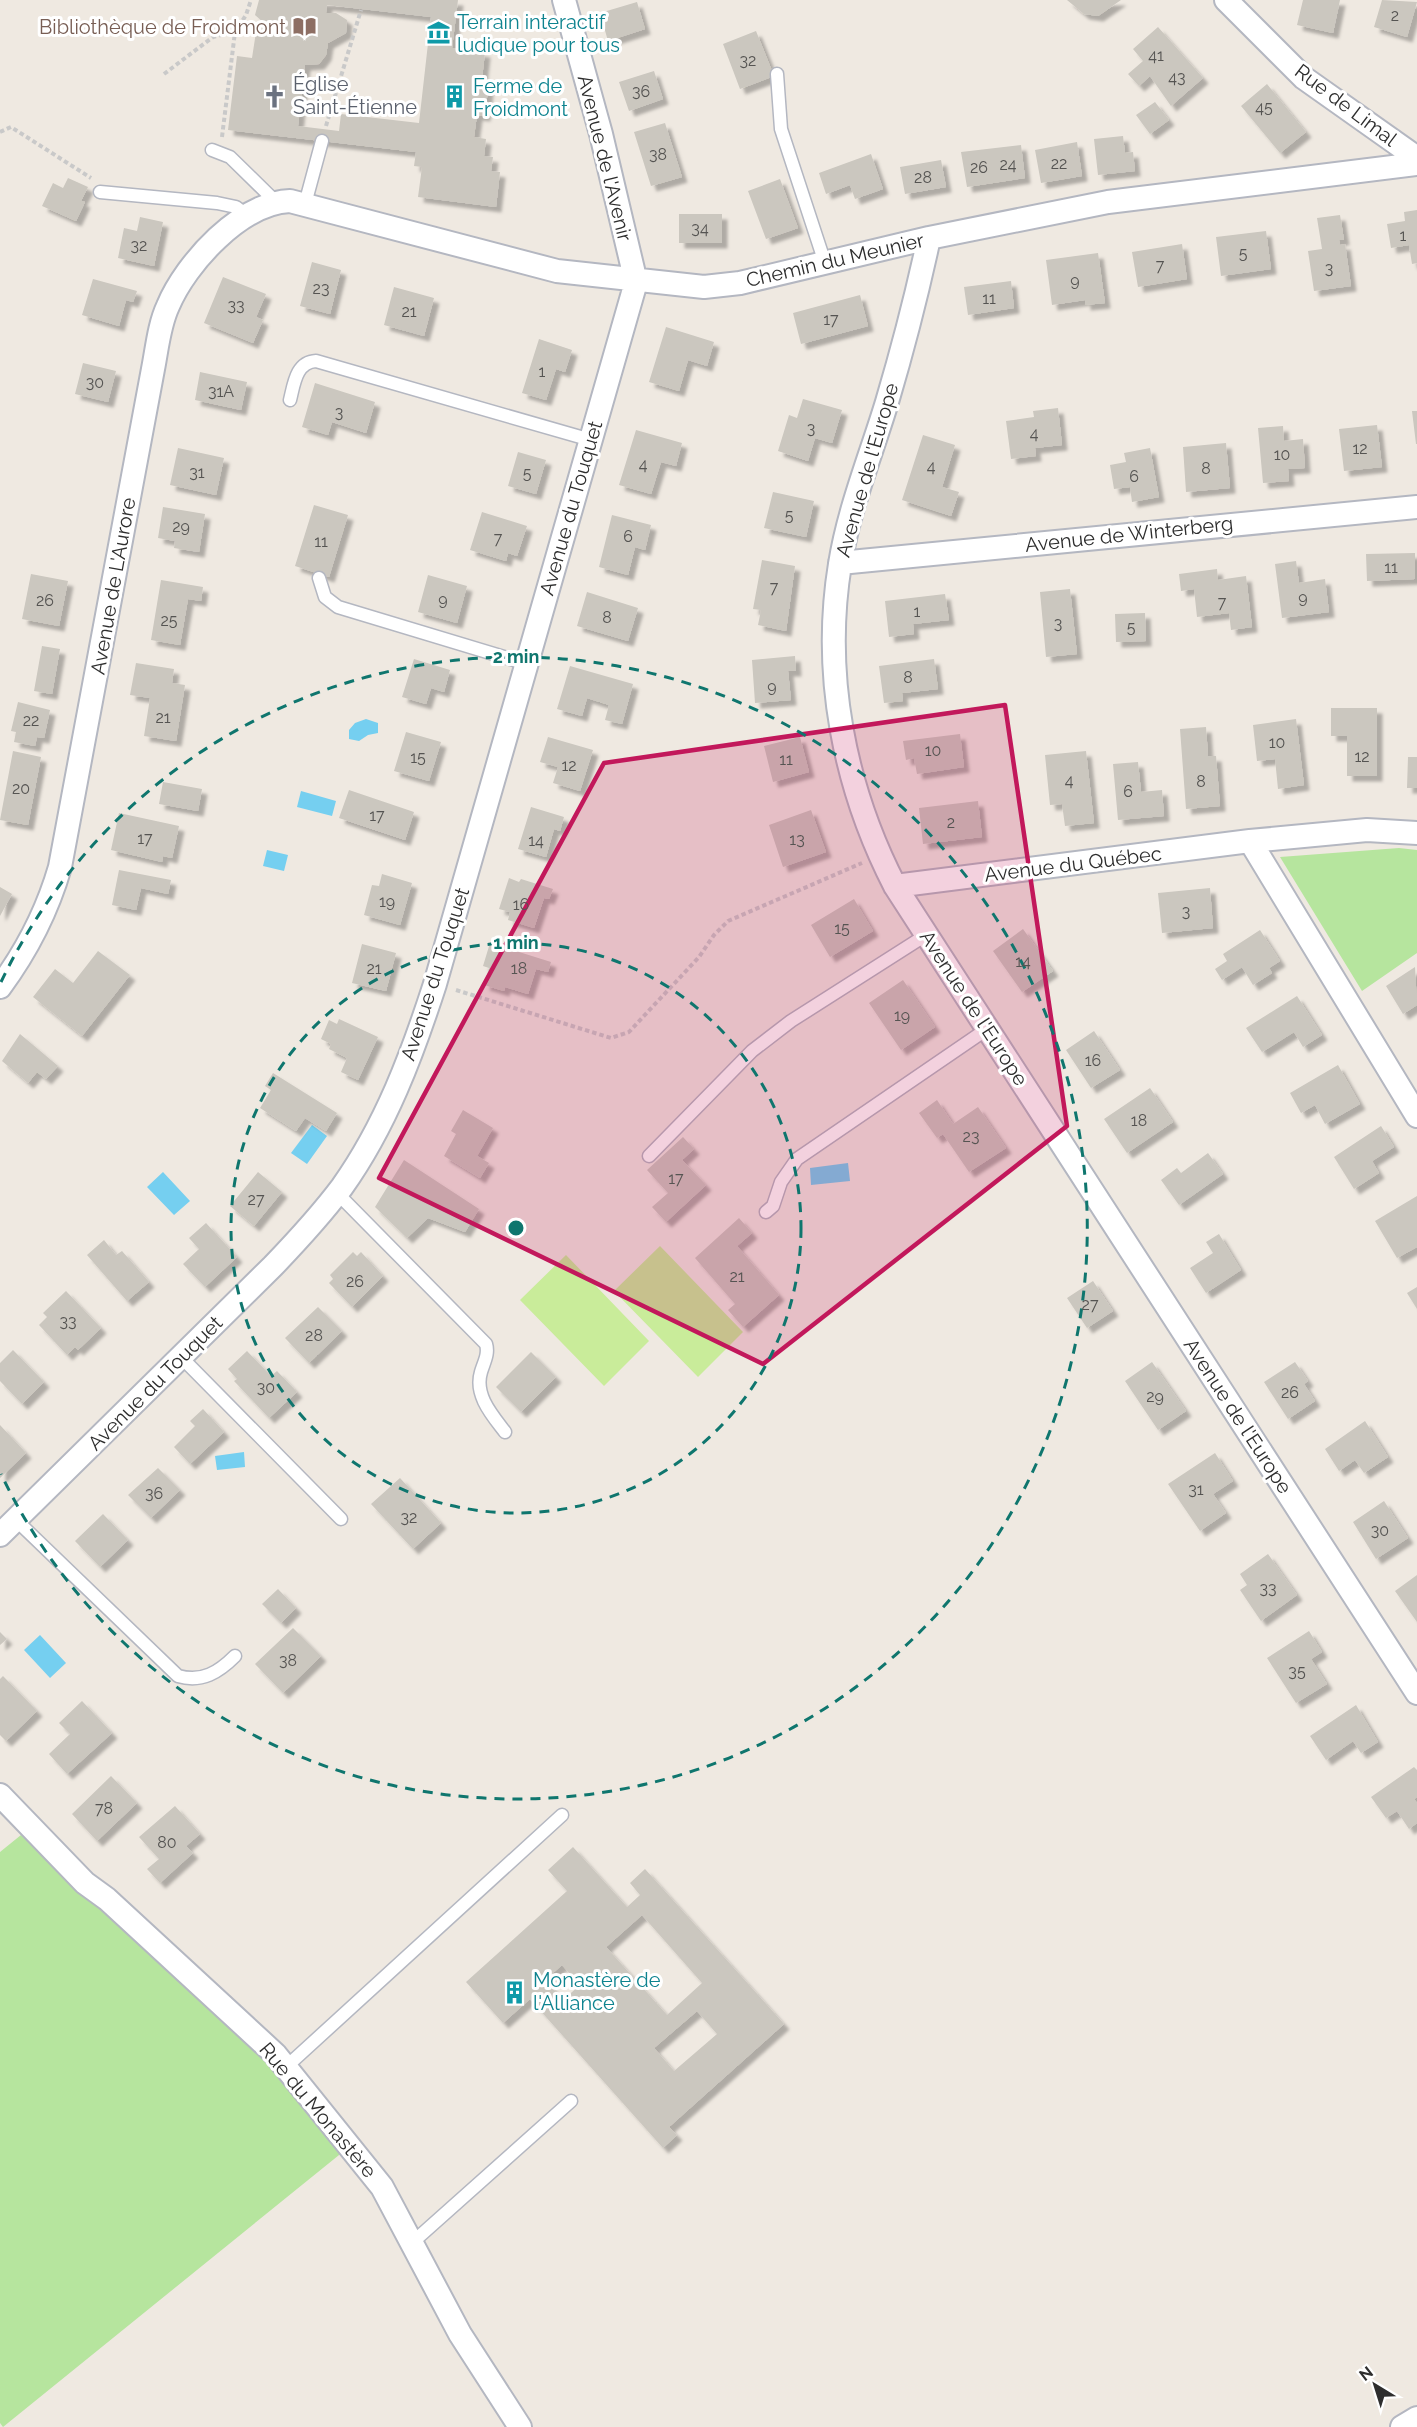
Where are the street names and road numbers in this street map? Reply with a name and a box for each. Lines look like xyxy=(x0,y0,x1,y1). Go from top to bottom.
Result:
street label: Rue de Limal xyxy=(1290,59,1402,152)
street label: Avenue de l'Avenir xyxy=(573,72,637,244)
street label: Chemin du Meunier xyxy=(744,228,926,292)
street label: Avenue de l'Europe xyxy=(831,380,903,560)
street label: Avenue du Touquet xyxy=(535,418,607,598)
street label: Avenue de L'Aurore xyxy=(86,495,140,676)
street label: Avenue de Winterberg xyxy=(1024,511,1234,557)
street label: Avenue du Québec xyxy=(983,841,1163,887)
street label: Avenue du Touquet xyxy=(396,884,474,1064)
street label: Avenue de l'Europe xyxy=(915,926,1033,1090)
street label: Avenue du Touquet xyxy=(83,1311,227,1455)
street label: Avenue de l'Europe xyxy=(1179,1334,1297,1498)
street label: Rue du Monastère xyxy=(254,2037,382,2183)

